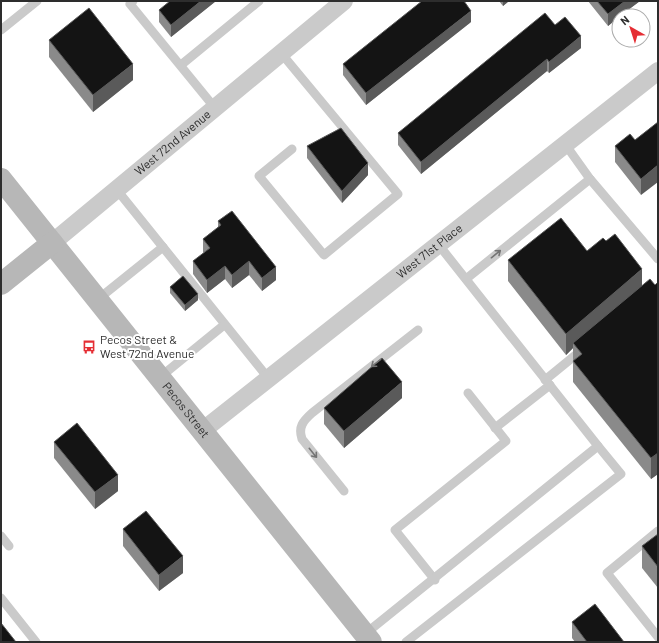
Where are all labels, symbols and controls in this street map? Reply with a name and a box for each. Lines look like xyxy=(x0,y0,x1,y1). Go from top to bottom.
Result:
north arrow xyxy=(611,8,651,48)
text: N xyxy=(617,12,631,27)
street label: West 72nd Avenue xyxy=(131,107,213,178)
street label: West 71st Place xyxy=(393,220,465,281)
one-way arrow xyxy=(490,250,501,259)
place label: Pecos Street & West 72nd Avenue xyxy=(100,332,194,360)
bus stop icon: Pecos Street & West 72nd Avenue xyxy=(81,339,97,355)
one-way arrow xyxy=(371,359,382,367)
street label: Pecos Street xyxy=(160,379,213,440)
one-way arrow xyxy=(309,448,317,459)

